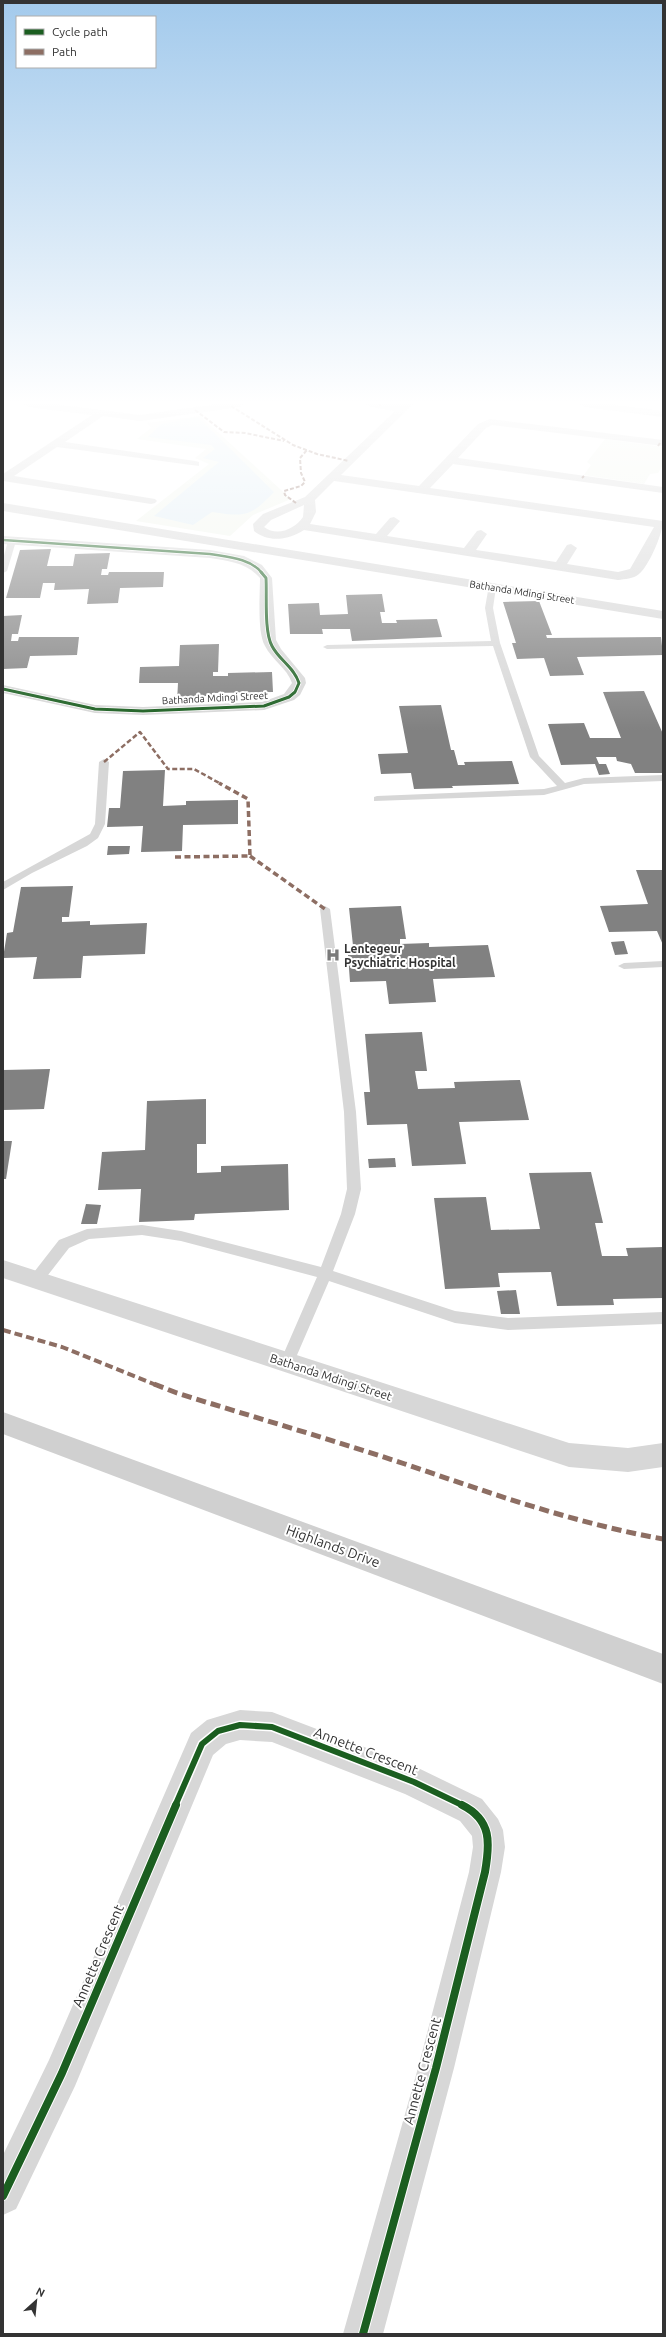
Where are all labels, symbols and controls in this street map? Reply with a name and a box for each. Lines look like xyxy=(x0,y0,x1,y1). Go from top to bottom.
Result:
legend xyxy=(16,16,156,68)
text: Cycle path xyxy=(52,25,108,38)
text: Path xyxy=(52,45,77,58)
street label: Bathanda Mdingi Street xyxy=(469,578,575,606)
street label: Bathanda Mdingi Street xyxy=(162,690,268,706)
place label: Lentegeur Psychiatric Hospital xyxy=(344,942,456,969)
hospital icon: Lentegeur Psychiatric Hospital xyxy=(325,947,341,963)
street label: Bathanda Mdingi Street xyxy=(268,1351,394,1403)
street label: Highlands Drive xyxy=(284,1522,382,1570)
street label: Annette Crescent xyxy=(312,1724,421,1778)
street label: Annette Crescent xyxy=(69,1902,127,2010)
street label: Annette Crescent xyxy=(400,2015,444,2126)
north arrow xyxy=(16,2281,56,2321)
text: N xyxy=(34,2285,47,2299)

